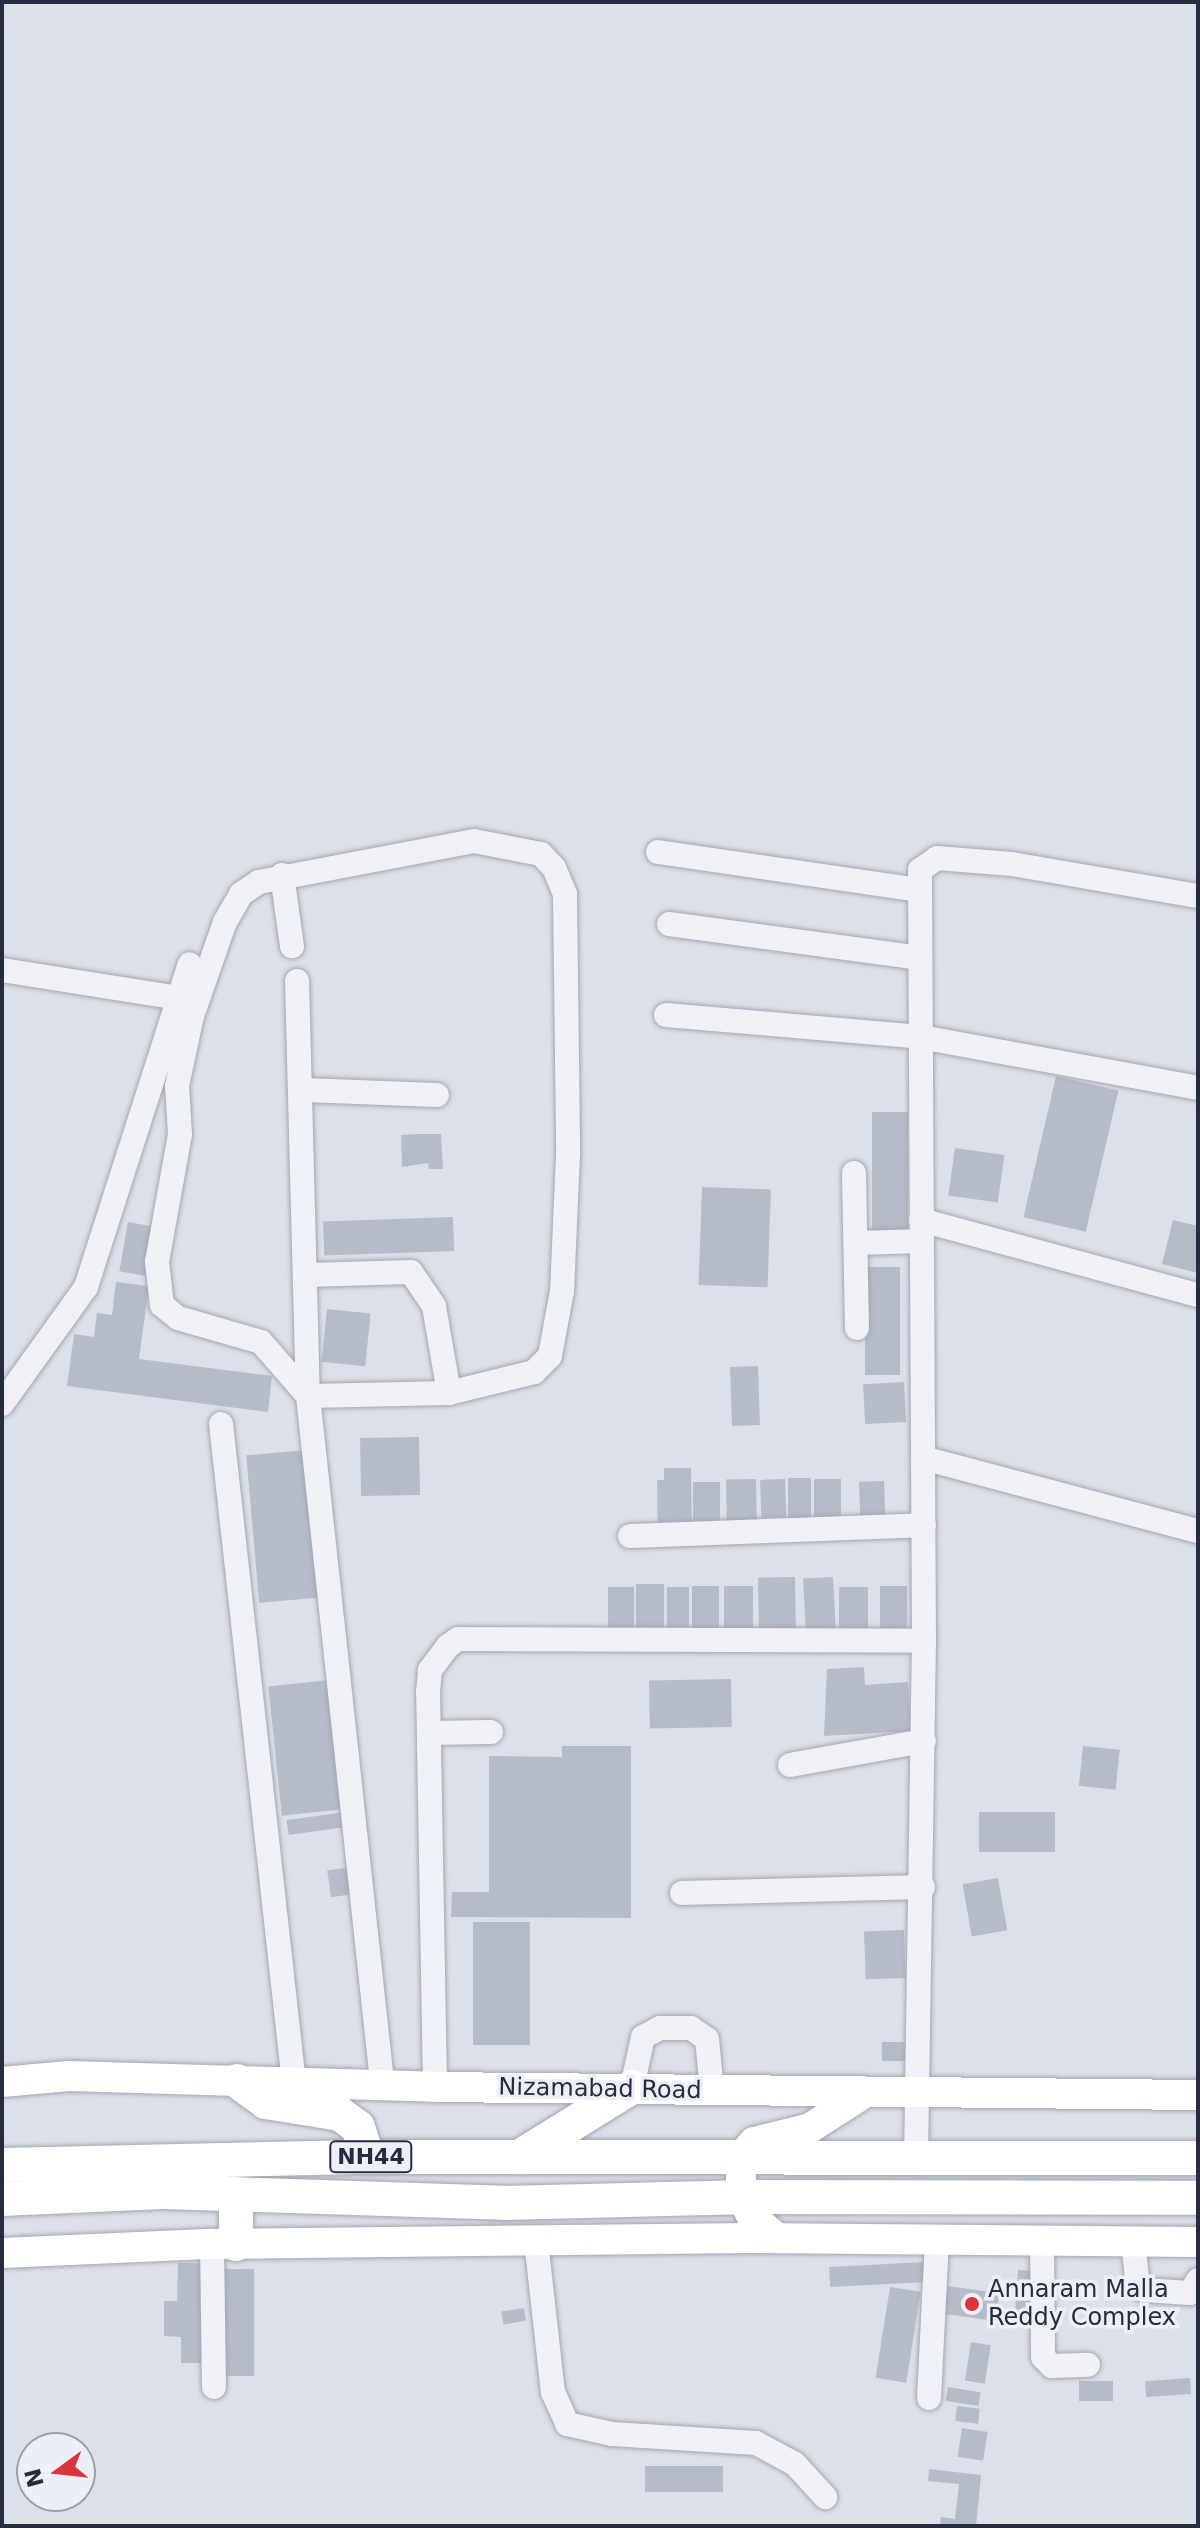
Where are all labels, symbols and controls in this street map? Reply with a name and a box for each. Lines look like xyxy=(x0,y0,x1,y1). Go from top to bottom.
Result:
street label: Nizamabad Road xyxy=(498,2073,702,2105)
road number: NH44 xyxy=(329,2139,413,2175)
place label: Annaram Malla Reddy Complex xyxy=(988,2276,1176,2332)
marker: Annaram Malla Reddy Complex xyxy=(963,2295,981,2313)
north arrow xyxy=(16,2432,96,2512)
text: N xyxy=(20,2466,49,2490)

